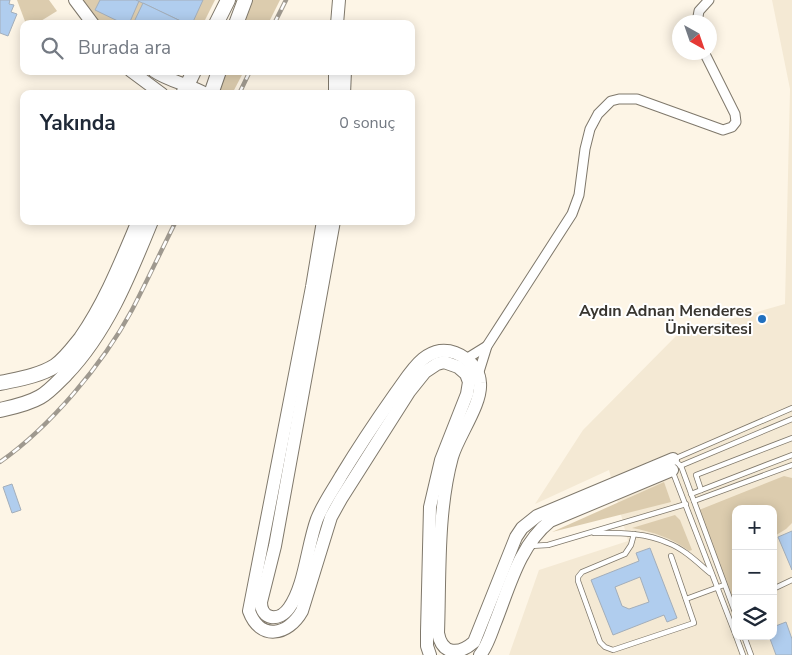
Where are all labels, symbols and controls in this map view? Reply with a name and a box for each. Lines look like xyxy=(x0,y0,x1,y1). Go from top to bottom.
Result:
north arrow xyxy=(672,15,717,60)
search box xyxy=(20,20,415,75)
icon: search xyxy=(38,34,66,62)
text: Burada ara xyxy=(78,35,171,61)
text: Yakında xyxy=(40,109,116,137)
text: 0 sonuç xyxy=(339,112,395,134)
place label: Aydın Adnan Menderes Üniversitesi xyxy=(579,300,752,340)
marker: Aydın Adnan Menderes Üniversitesi xyxy=(756,313,768,325)
map controls xyxy=(732,505,777,640)
button: + xyxy=(732,505,777,550)
button: − xyxy=(732,550,777,595)
button: layers xyxy=(732,595,777,640)

